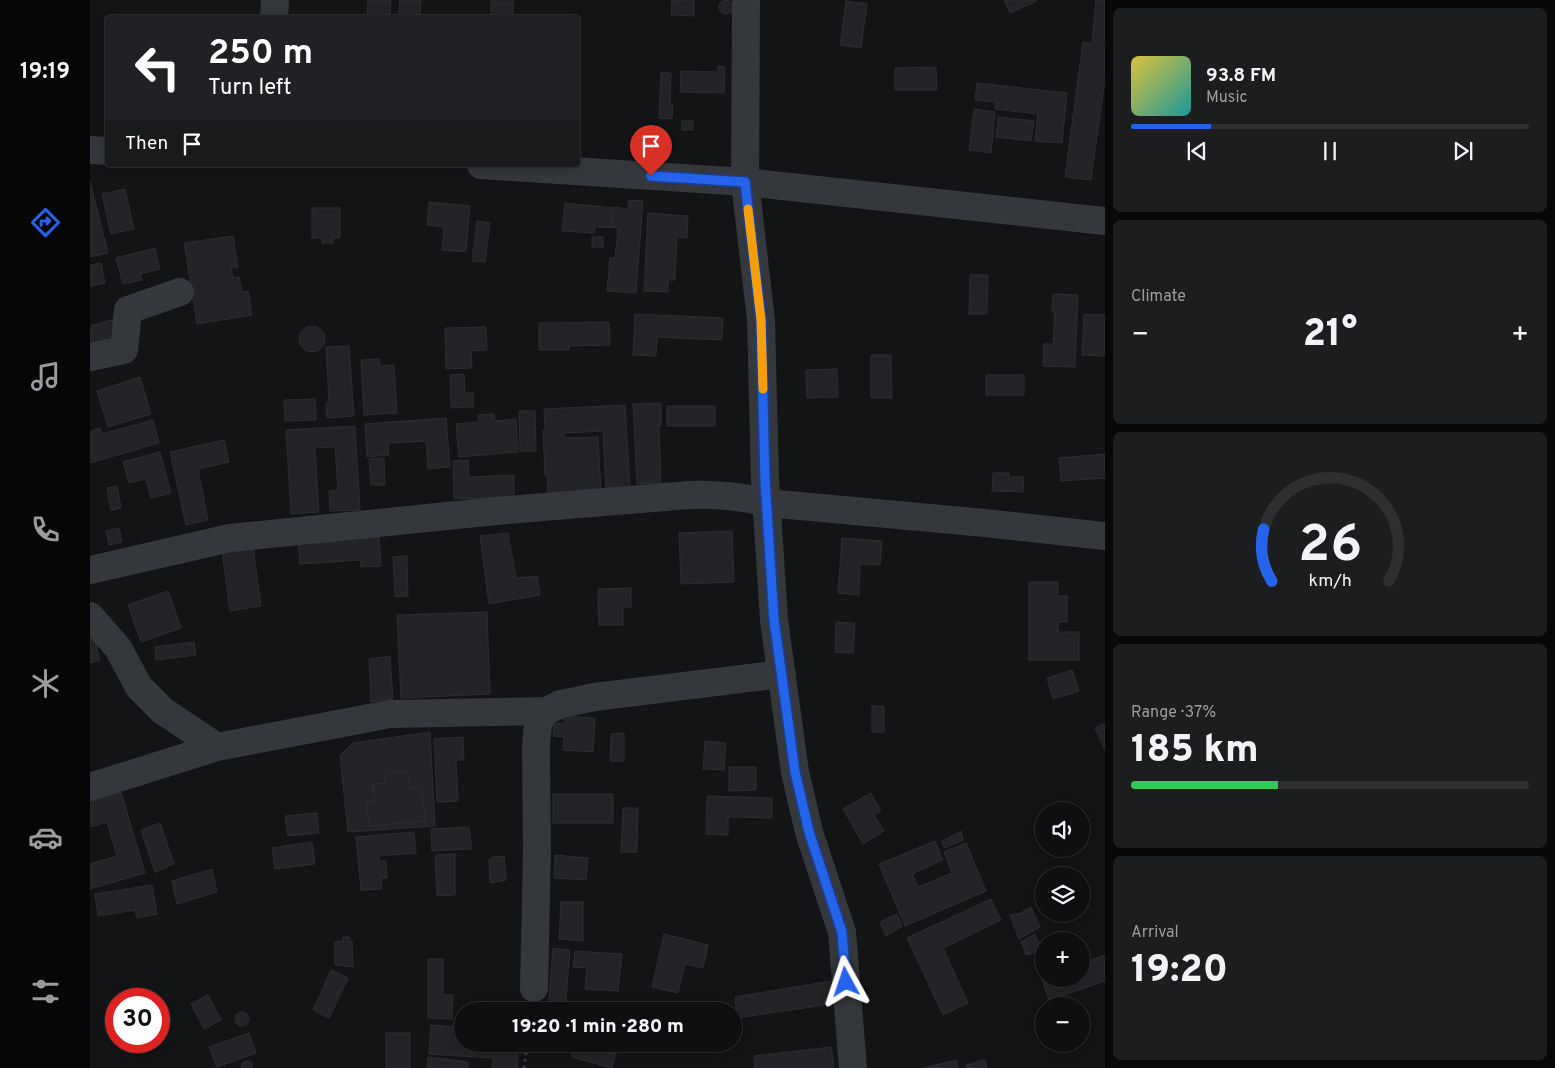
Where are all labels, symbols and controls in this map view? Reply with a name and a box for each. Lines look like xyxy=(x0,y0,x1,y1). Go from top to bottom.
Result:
text: 250 m xyxy=(208,32,313,76)
icon: left xyxy=(125,35,190,100)
text: 19:19 xyxy=(20,59,70,86)
text: 93.8 FM xyxy=(1206,64,1276,88)
text: Turn left xyxy=(208,75,291,102)
text: Music xyxy=(1206,88,1247,108)
pin xyxy=(630,125,672,176)
icon: arrive xyxy=(178,130,206,158)
text: Then xyxy=(125,132,168,156)
icon: arrive xyxy=(637,132,665,160)
icon: previous xyxy=(1183,137,1211,165)
icon: pause xyxy=(1316,137,1344,165)
icon: next xyxy=(1449,137,1477,165)
icon: directions xyxy=(28,205,63,240)
text: Climate xyxy=(1131,287,1186,307)
text: 21° xyxy=(1303,311,1357,360)
text: − xyxy=(1131,318,1149,354)
text: + xyxy=(1511,318,1529,354)
icon: music xyxy=(28,359,63,394)
icon: phone xyxy=(28,512,63,547)
text: 26 xyxy=(1298,514,1362,580)
text: km/h xyxy=(1308,570,1352,593)
icon: climate xyxy=(28,666,63,701)
text: Range · 37% xyxy=(1131,703,1216,723)
text: 185 km xyxy=(1131,727,1259,776)
map controls xyxy=(1035,802,1090,1052)
button: sound xyxy=(1035,802,1090,857)
icon: car xyxy=(28,820,63,855)
button: layers xyxy=(1035,867,1090,922)
text: Arrival xyxy=(1131,923,1179,943)
button: + xyxy=(1035,932,1090,987)
text: 19:20 xyxy=(1131,947,1228,996)
position arrow xyxy=(819,955,871,1007)
icon: filters xyxy=(28,974,63,1009)
speed limit sign: 30 xyxy=(105,988,170,1053)
button: − xyxy=(1035,997,1090,1052)
text: 19:20 · 1 min · 280 m xyxy=(512,1015,684,1039)

